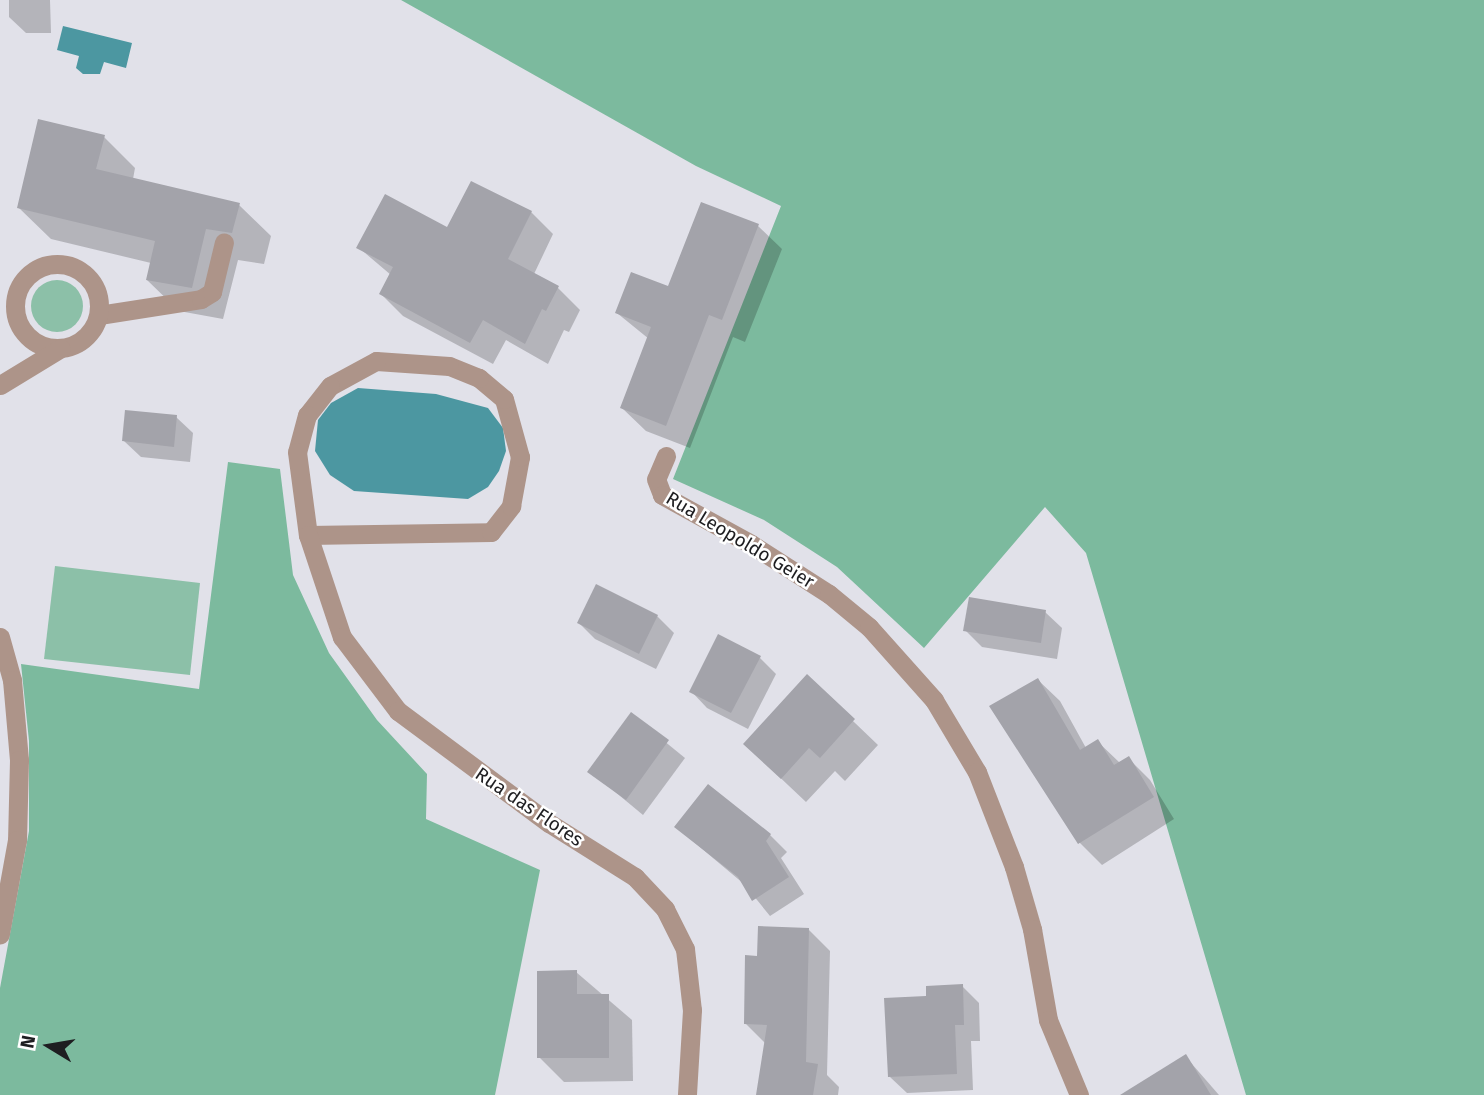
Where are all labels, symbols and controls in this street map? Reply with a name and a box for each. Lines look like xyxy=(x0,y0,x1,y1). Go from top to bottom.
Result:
street label: Rua Leopoldo Geier xyxy=(662,487,818,593)
street label: Rua das Flores xyxy=(471,763,587,851)
north arrow xyxy=(14,1011,84,1081)
text: N xyxy=(15,1034,40,1050)

